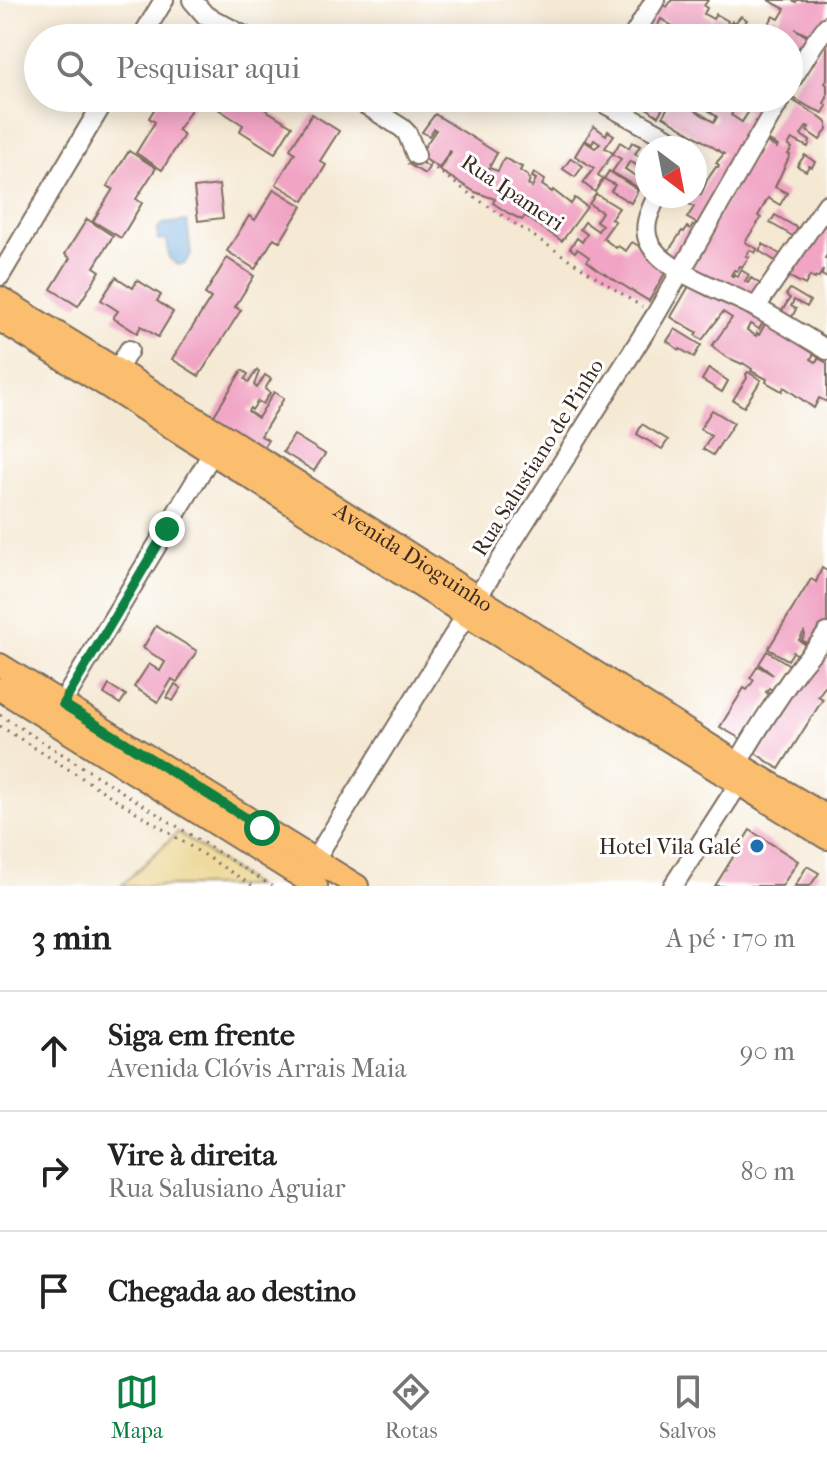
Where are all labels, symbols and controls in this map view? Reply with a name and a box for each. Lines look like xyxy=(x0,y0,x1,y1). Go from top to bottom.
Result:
search box xyxy=(24,24,803,112)
icon: search xyxy=(52,46,96,90)
text: Pesquisar aqui xyxy=(116,51,300,86)
north arrow xyxy=(635,136,707,208)
street label: Rua Ipameri xyxy=(456,149,569,237)
street label: Rua Salustiano de Pinho xyxy=(467,354,609,561)
street label: Avenida Dioguinho xyxy=(328,497,497,618)
route end xyxy=(149,511,185,547)
route start xyxy=(244,810,280,846)
place label: Hotel Vila Galé xyxy=(599,834,741,860)
marker: Hotel Vila Galé xyxy=(748,837,766,855)
text: 3 min xyxy=(32,918,111,958)
text: A pé · 170 m xyxy=(666,923,795,954)
text: Siga em frente xyxy=(108,1018,295,1053)
icon: ahead xyxy=(32,1029,76,1073)
text: 90 m xyxy=(740,1036,795,1067)
text: Avenida Clóvis Arrais Maia xyxy=(108,1053,406,1084)
text: Vire à direita xyxy=(108,1138,276,1173)
icon: right xyxy=(32,1149,76,1193)
text: 80 m xyxy=(740,1156,795,1187)
text: Rua Salusiano Aguiar xyxy=(108,1173,346,1204)
icon: arrive xyxy=(32,1269,76,1313)
text: Chegada ao destino xyxy=(108,1274,356,1309)
tab: Mapa xyxy=(111,1370,163,1444)
tab: Rotas xyxy=(385,1370,438,1444)
tab: Salvos xyxy=(659,1370,716,1444)

